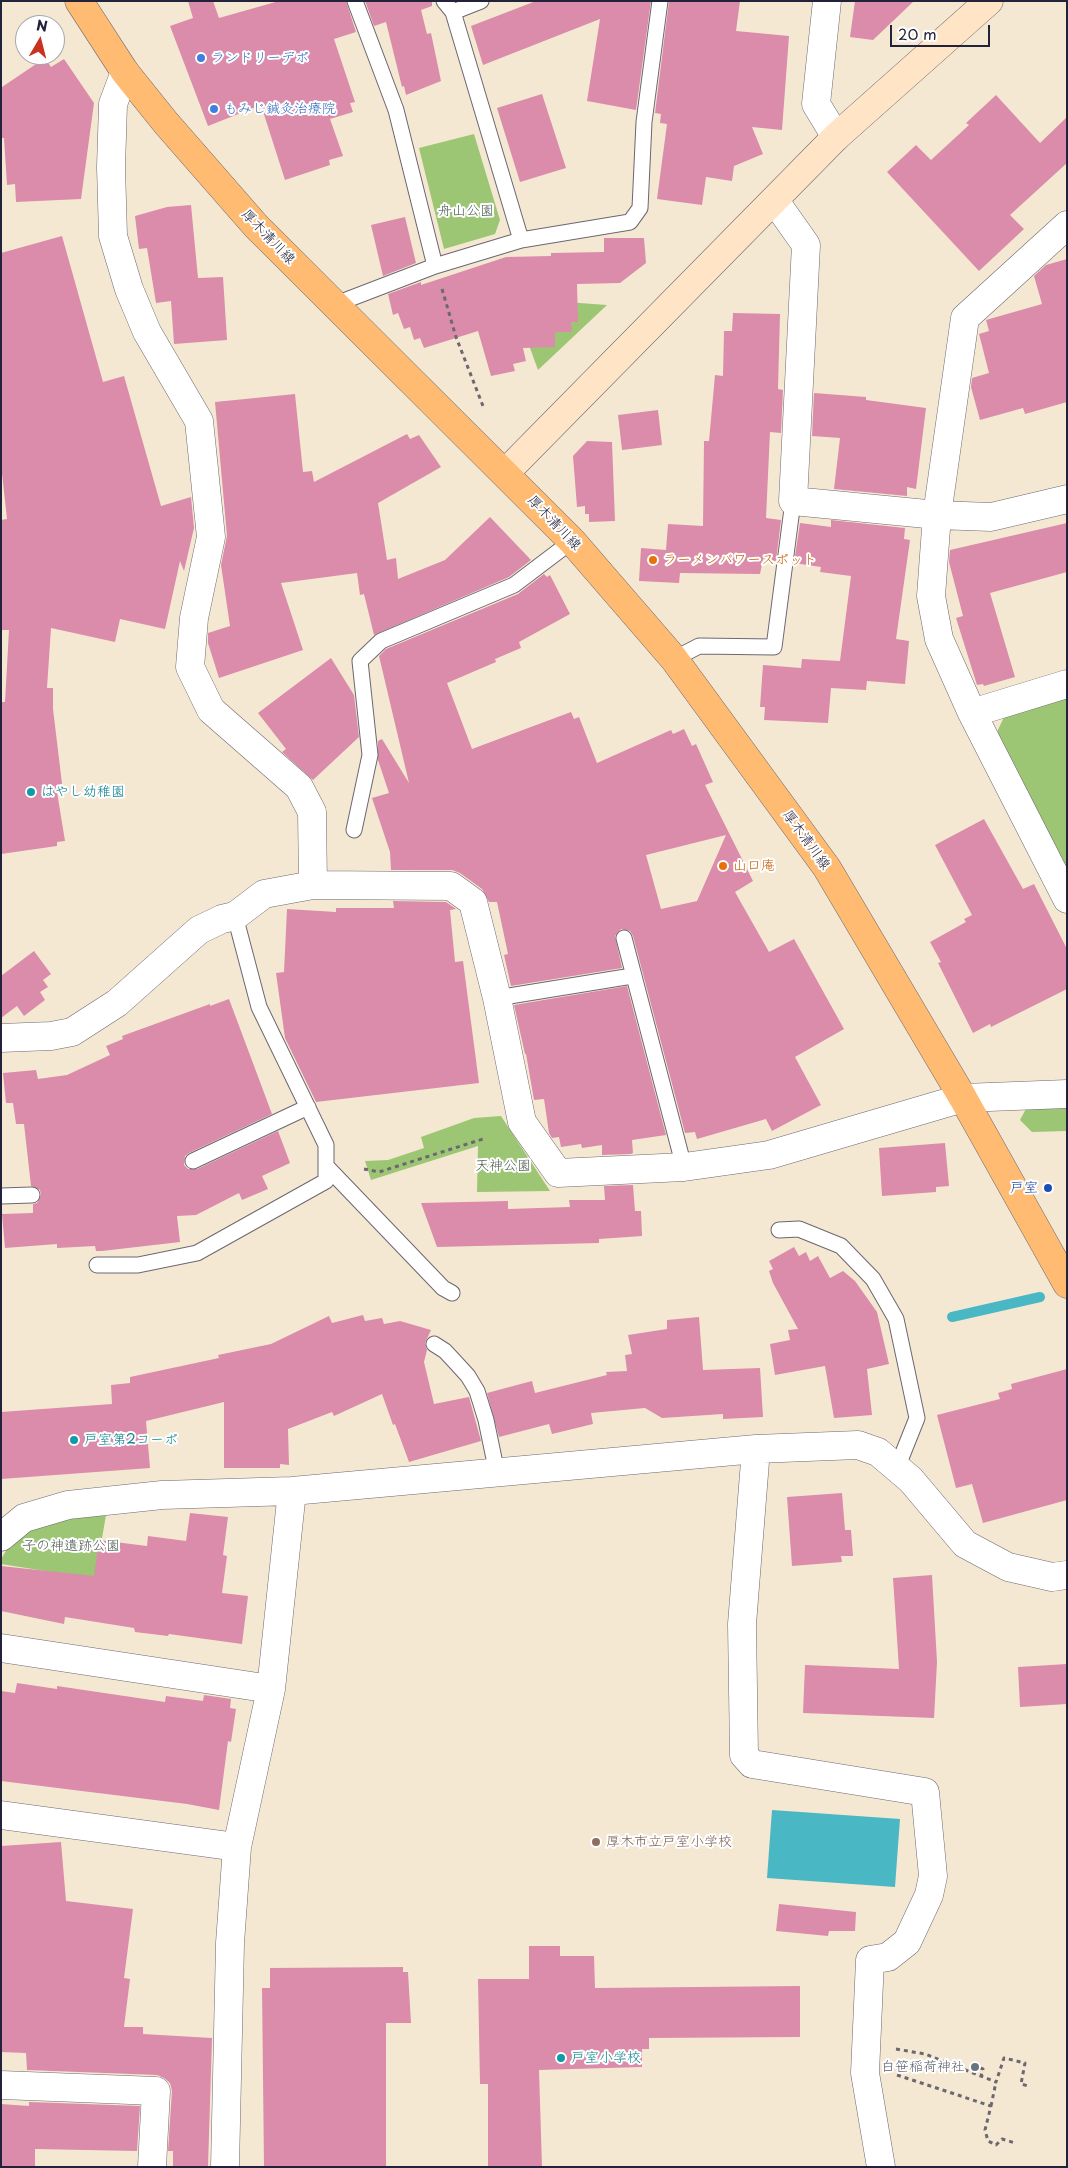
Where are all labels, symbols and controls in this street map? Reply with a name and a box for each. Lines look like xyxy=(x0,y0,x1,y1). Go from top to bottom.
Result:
text: N xyxy=(35,14,49,37)
north arrow xyxy=(15,15,65,65)
scale bar xyxy=(893,15,993,47)
text: 20 m xyxy=(898,22,937,45)
place label: ランドリーデポ xyxy=(211,50,309,66)
marker: ランドリーデポ xyxy=(195,52,207,64)
place label: もみじ鍼灸治療院 xyxy=(224,101,336,117)
marker: もみじ鍼灸治療院 xyxy=(208,103,220,115)
park label: 舟山公園 xyxy=(438,203,494,219)
street label: 厚木清川線 xyxy=(238,206,298,268)
street label: 厚木清川線 xyxy=(524,492,584,554)
place label: ラーメンパワースポット xyxy=(663,552,817,568)
marker: ラーメンパワースポット xyxy=(647,554,659,566)
place label: はやし幼稚園 xyxy=(41,784,125,800)
marker: はやし幼稚園 xyxy=(25,786,37,798)
street label: 厚木清川線 xyxy=(779,807,833,873)
place label: 山口庵 xyxy=(733,858,775,874)
marker: 山口庵 xyxy=(717,860,729,872)
park label: 天神公園 xyxy=(475,1158,531,1174)
place label: 戸室 xyxy=(1010,1180,1038,1196)
marker: 戸室 xyxy=(1042,1182,1054,1194)
place label: 戸室第2コーポ xyxy=(84,1432,178,1448)
marker: 戸室第2コーポ xyxy=(68,1434,80,1446)
park label: 子の神遺跡公園 xyxy=(22,1538,120,1554)
place label: 厚木市立戸室小学校 xyxy=(606,1834,732,1850)
marker: 厚木市立戸室小学校 xyxy=(590,1836,602,1848)
place label: 戸室小学校 xyxy=(571,2050,641,2066)
marker: 戸室小学校 xyxy=(555,2052,567,2064)
place label: 白笹稲荷神社 xyxy=(881,2059,965,2075)
marker: 白笹稲荷神社 xyxy=(969,2061,981,2073)

